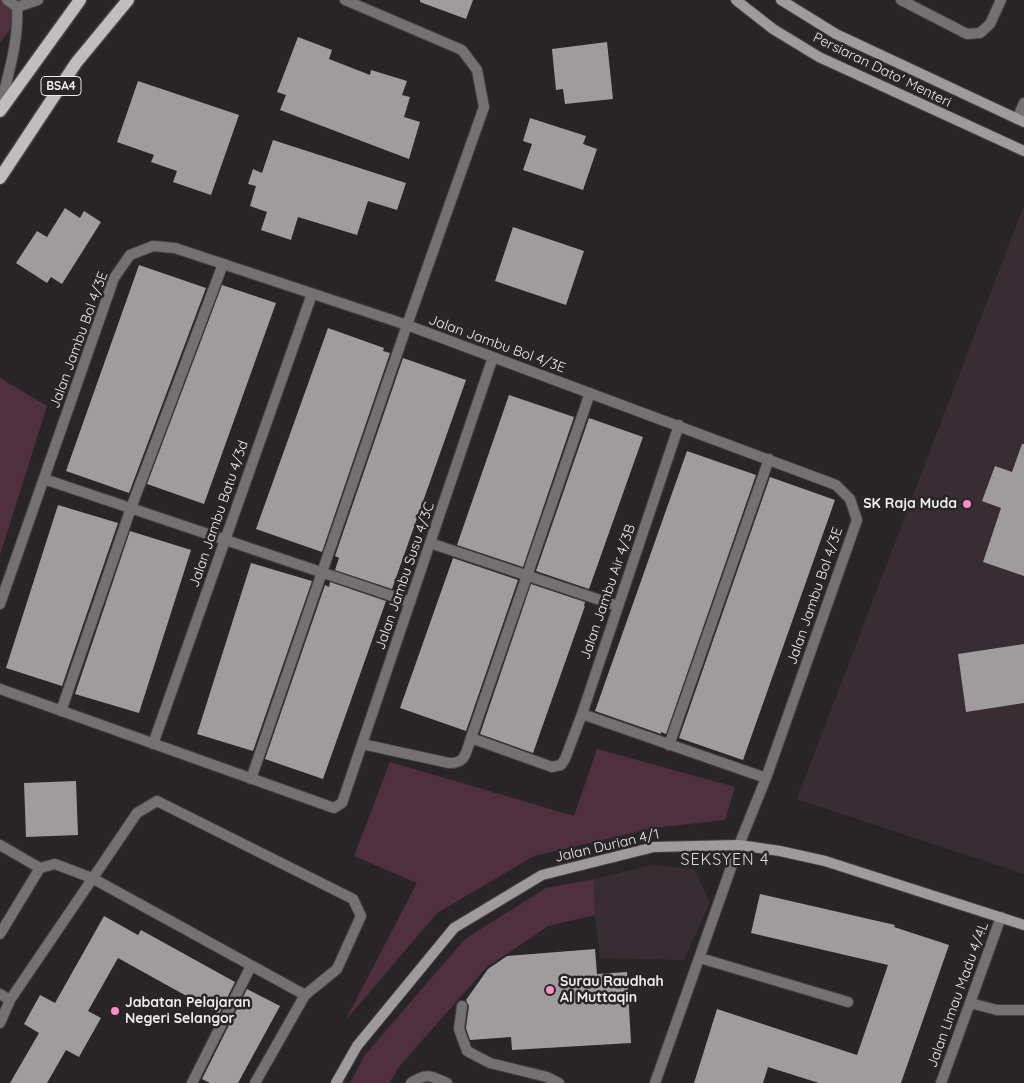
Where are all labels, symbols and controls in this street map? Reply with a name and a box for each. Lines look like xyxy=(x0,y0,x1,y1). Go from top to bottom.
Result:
street label: Persiaran Dato' Menteri xyxy=(810,29,954,111)
road number: BSA4 xyxy=(41,76,81,95)
street label: Jalan Jambu Bol 4/3E xyxy=(46,269,112,411)
street label: Jalan Jambu Bol 4/3E xyxy=(426,311,568,377)
street label: Jalan Jambu Batu 4/3d xyxy=(186,438,252,590)
place label: SK Raja Muda xyxy=(863,496,957,512)
marker: SK Raja Muda xyxy=(961,498,973,510)
street label: Jalan Jambu Susu 4/3C xyxy=(372,500,438,652)
street label: Jalan Jambu Air 4/3B xyxy=(577,522,639,662)
street label: Jalan Jambu Bol 4/3E xyxy=(784,525,846,667)
street label: Jalan Durian 4/1 xyxy=(553,826,661,866)
district label: SEKSYEN 4 xyxy=(679,850,771,870)
street label: Jalan Limau Madu 4/4L xyxy=(924,920,992,1070)
place label: Surau Raudhah Al Muttaqin xyxy=(560,974,664,1006)
marker: Surau Raudhah Al Muttaqin xyxy=(544,984,556,996)
place label: Jabatan Pelajaran Negeri Selangor xyxy=(125,995,251,1028)
marker: Jabatan Pelajaran Negeri Selangor xyxy=(109,1005,121,1017)

